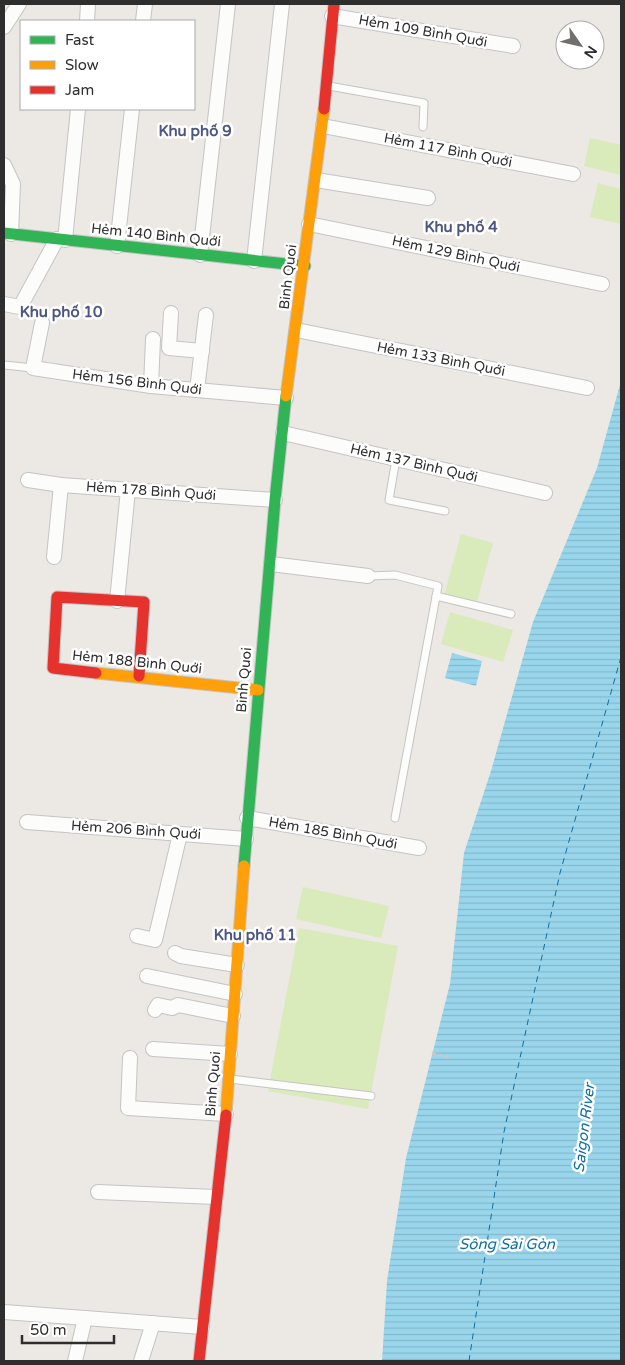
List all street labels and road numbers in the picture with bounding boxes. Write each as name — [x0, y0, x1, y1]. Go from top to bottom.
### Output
street label: Hẻm 109 Bình Quới — [357, 11, 489, 51]
street label: Hẻm 117 Bình Quới — [382, 129, 514, 171]
street label: Hẻm 140 Bình Quới — [90, 220, 222, 250]
street label: Hẻm 129 Bình Quới — [390, 232, 522, 276]
street label: Binh Quoi — [276, 243, 300, 311]
street label: Hẻm 133 Bình Quới — [375, 338, 507, 380]
street label: Hẻm 156 Bình Quới — [71, 366, 203, 398]
street label: Hẻm 137 Bình Quới — [349, 440, 479, 486]
street label: Hẻm 178 Bình Quới — [85, 478, 217, 504]
street label: Hẻm 188 Bình Quới — [71, 647, 203, 677]
street label: Binh Quoi — [233, 647, 255, 713]
street label: Hẻm 185 Bình Quới — [267, 813, 399, 853]
street label: Hẻm 206 Bình Quới — [70, 817, 202, 843]
street label: Binh Quoi — [202, 1051, 224, 1117]

